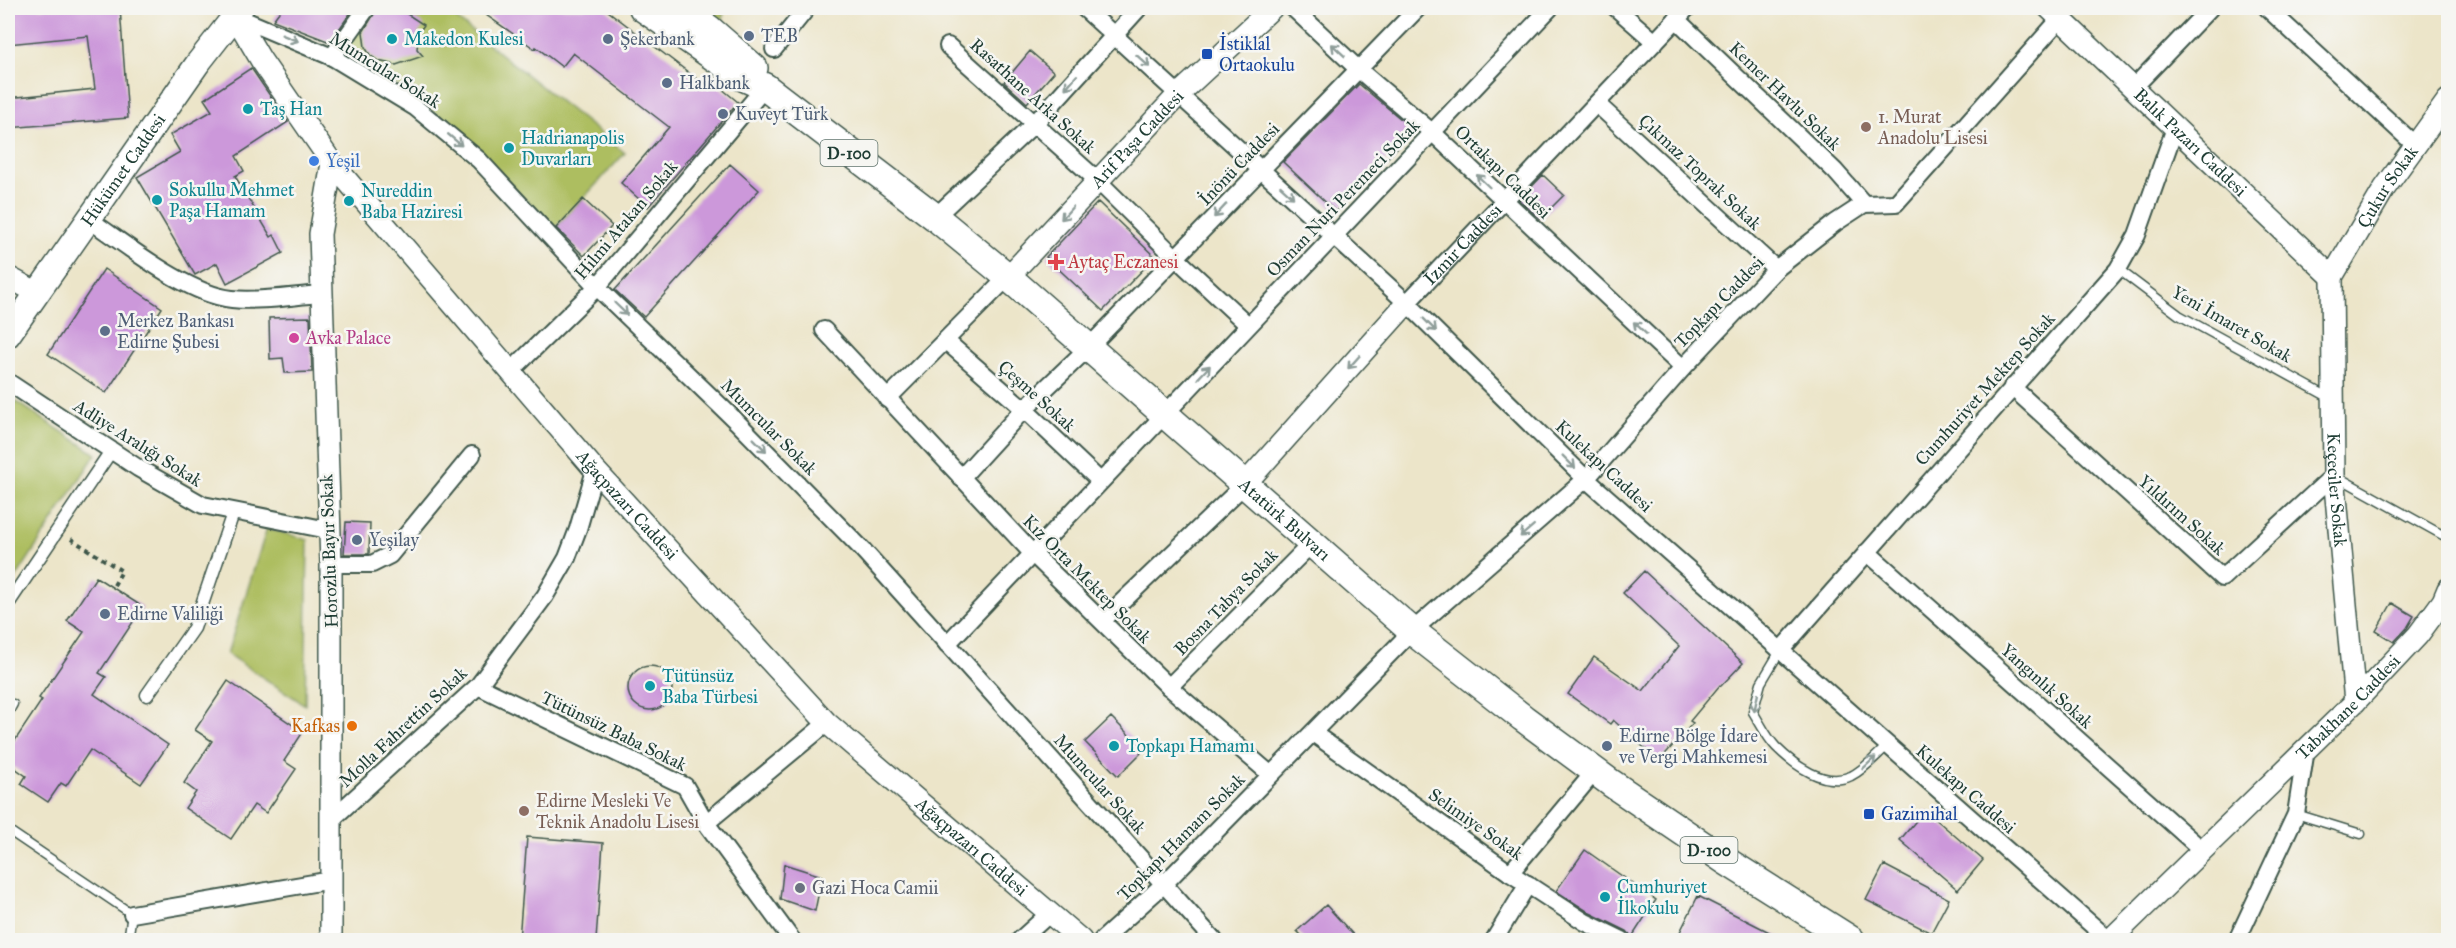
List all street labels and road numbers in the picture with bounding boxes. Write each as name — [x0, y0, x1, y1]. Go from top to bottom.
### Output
street label: Mumcular Sokak — [325, 27, 445, 113]
street label: Rasathane Arka Sokak — [965, 34, 1101, 159]
street label: Kemer Havlu Sokak — [1725, 37, 1846, 155]
street label: Balık Pazarı Caddesi — [2129, 83, 2251, 201]
street label: Arif Paşa Caddesi — [1085, 85, 1188, 193]
street label: Hükümet Caddesi — [76, 109, 170, 231]
street label: Çıkmaz Toprak Sokak — [1634, 109, 1766, 235]
street label: Osman Nuri Peremeci Sokak — [1262, 114, 1425, 282]
street label: İnönü Caddesi — [1193, 117, 1284, 210]
street label: Ortakapı Caddesi — [1450, 121, 1556, 223]
road number: D-100 — [820, 140, 878, 166]
street label: Çukur Sokak — [2352, 141, 2423, 232]
street label: Hilmi Atakan Sokak — [570, 156, 683, 284]
street label: İzmir Caddesi — [1418, 199, 1507, 289]
street label: Topkapı Caddesi — [1670, 251, 1769, 353]
street label: Yeni İmaret Sokak — [2168, 280, 2297, 368]
street label: Cumhuriyet Mektep Sokak — [1910, 307, 2060, 470]
street label: Çeşme Sokak — [994, 356, 1081, 437]
street label: Mumcular Sokak — [716, 374, 822, 480]
street label: Adliye Aralığı Sokak — [68, 394, 207, 493]
street label: Kulekapı Caddesi — [1551, 415, 1657, 517]
street label: Keçeciler Sokak — [2323, 433, 2352, 549]
street label: Ağaçpazarı Caddesi — [571, 445, 683, 564]
street label: Yıldırım Sokak — [2134, 470, 2231, 560]
street label: Horozlu Bayır Sokak — [315, 473, 343, 628]
street label: Atatürk Bulvarı — [1233, 473, 1335, 566]
street label: Kız Orta Mektep Sokak — [1018, 510, 1156, 648]
street label: Bosna Tabya Sokak — [1170, 544, 1283, 660]
street label: Yangınlık Sokak — [1996, 639, 2098, 734]
street label: Tabakhane Caddesi — [2291, 650, 2405, 764]
street label: Molla Fahrettin Sokak — [334, 662, 472, 792]
street label: Tütünsüz Baba Sokak — [538, 686, 691, 776]
street label: Mumcular Sokak — [1049, 729, 1151, 839]
street label: Kulekapı Caddesi — [1912, 740, 2020, 838]
street label: Topkapı Hamam Sokak — [1113, 768, 1250, 905]
street label: Selimiye Sokak — [1424, 783, 1528, 865]
street label: Ağaçpazarı Caddesi — [910, 792, 1032, 901]
road number: D-100 — [1680, 837, 1738, 863]

